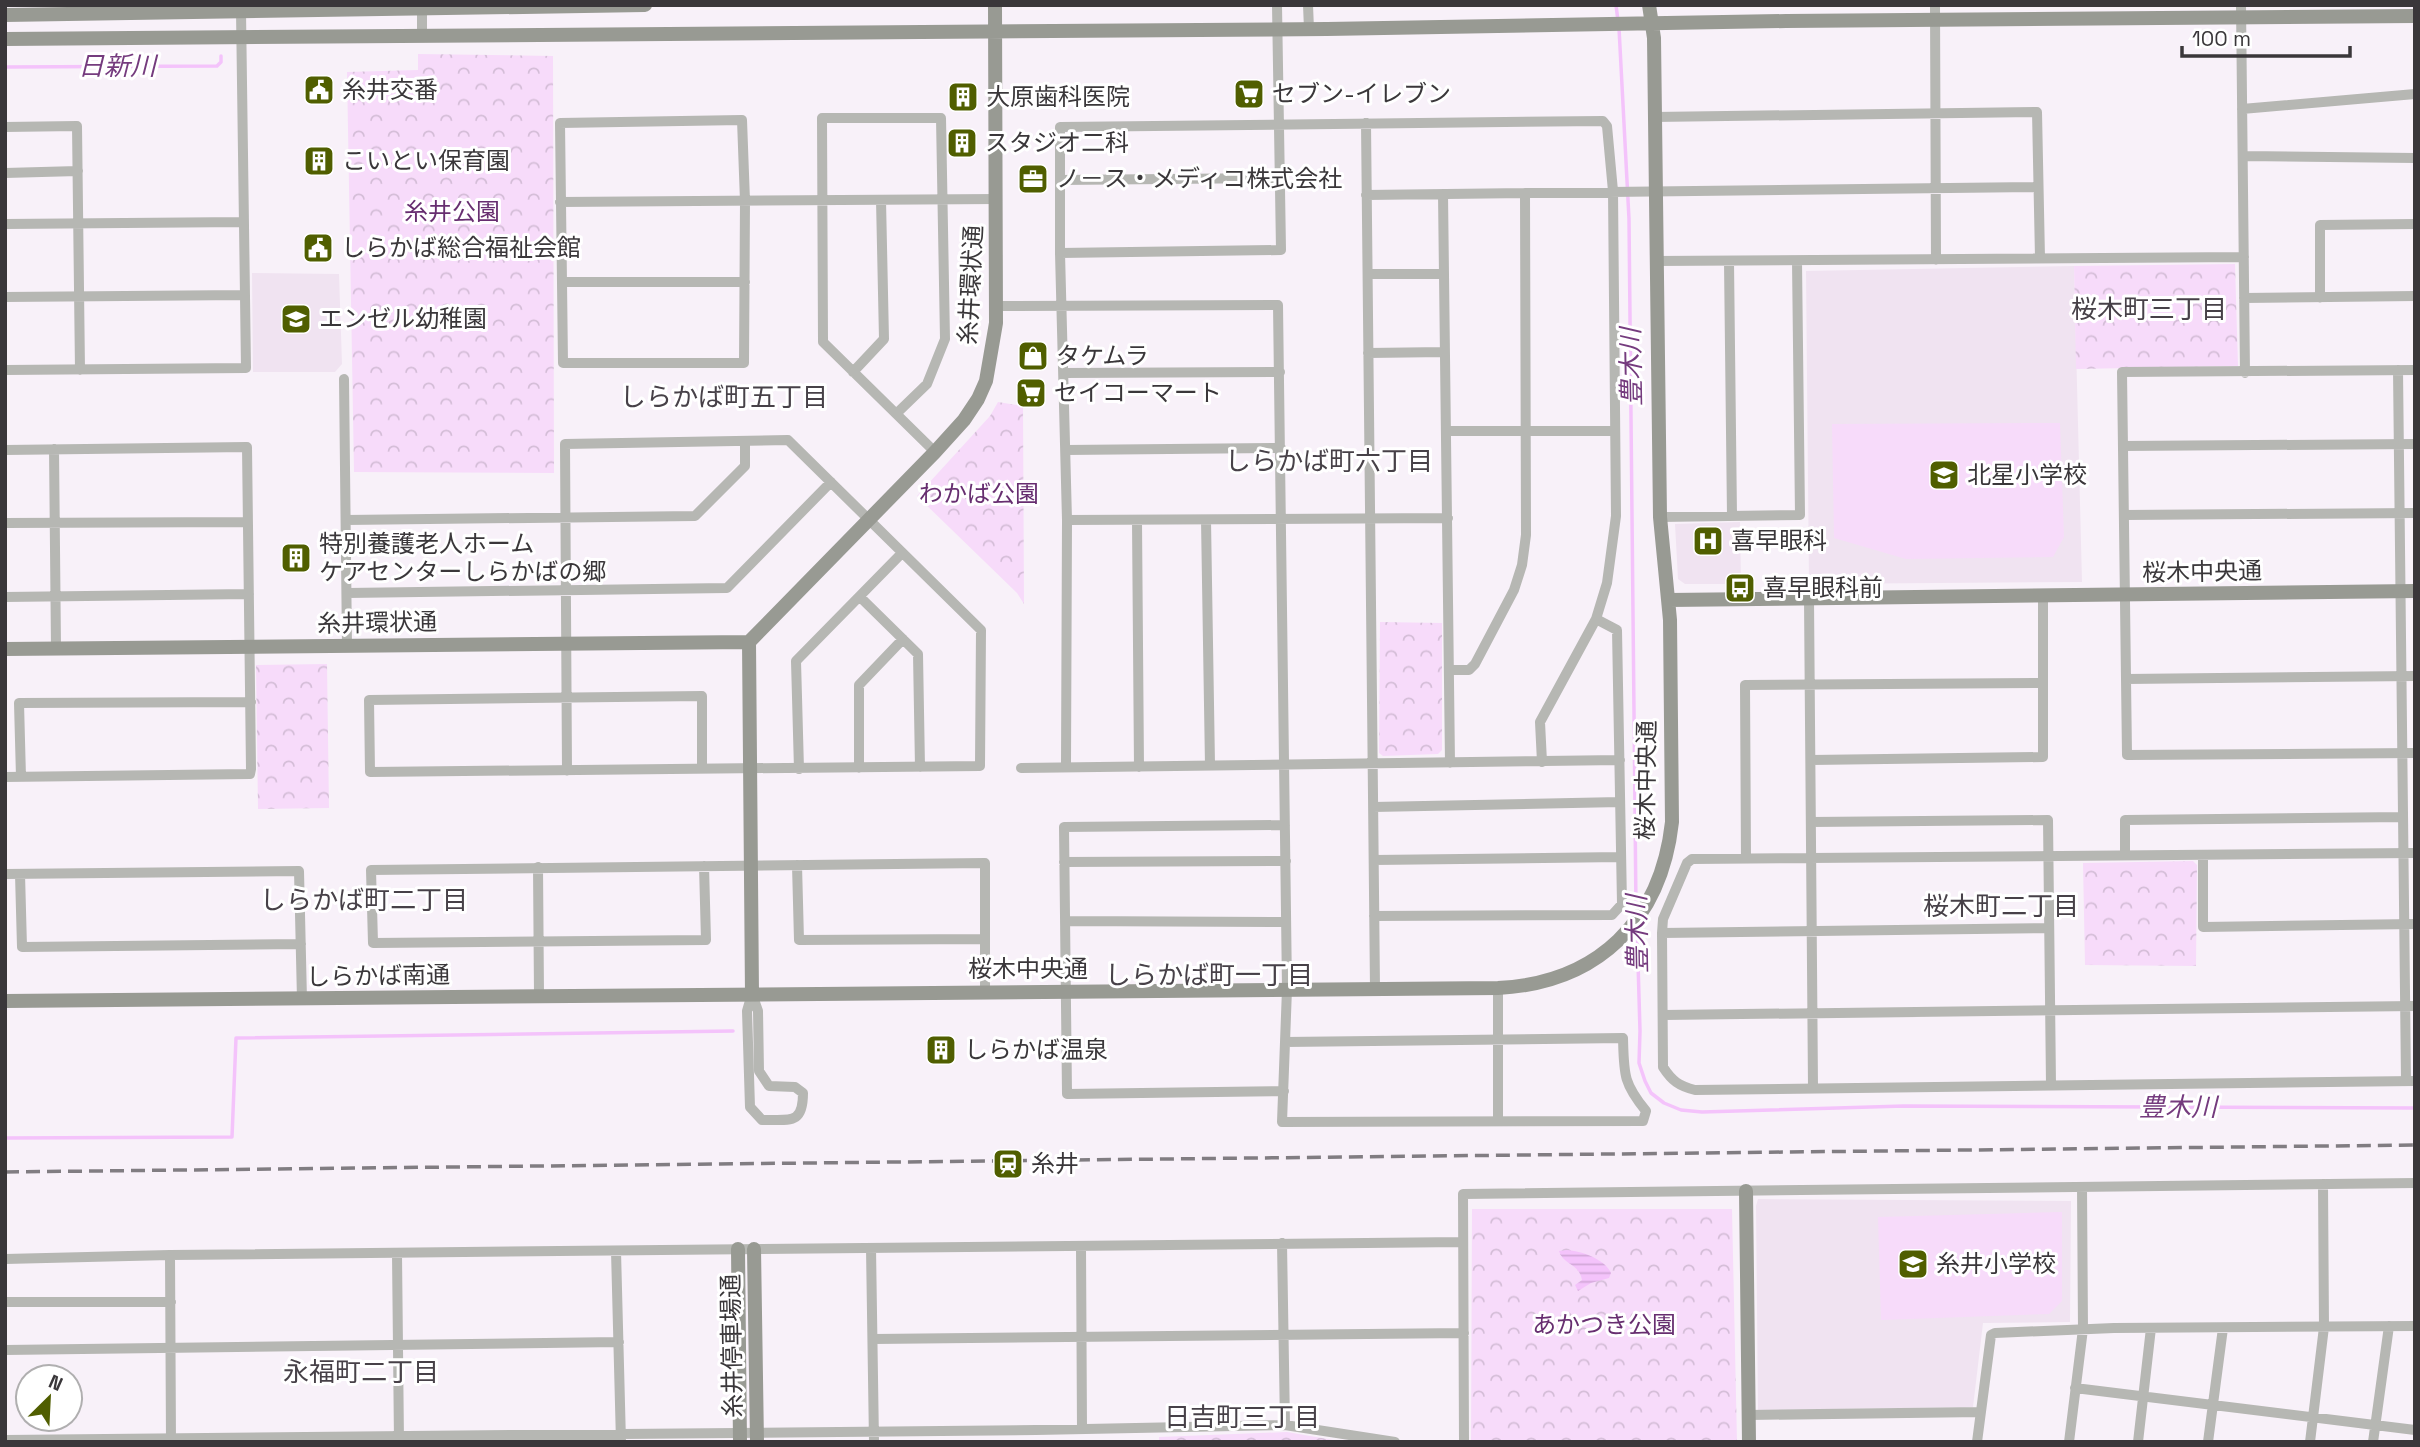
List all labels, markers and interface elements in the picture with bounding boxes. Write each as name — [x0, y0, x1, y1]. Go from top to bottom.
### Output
scale bar — [2182, 14, 2350, 58]
text: 100 m — [2192, 25, 2251, 52]
water label: 日新川 — [78, 49, 159, 83]
public building icon: 糸井交番 — [302, 73, 336, 107]
place label: 糸井交番 — [342, 74, 438, 105]
supermarket icon: セブン-イレブン — [1232, 77, 1266, 111]
place label: セブン-イレブン — [1272, 78, 1451, 109]
building icon: 大原歯科医院 — [946, 80, 980, 114]
place label: 大原歯科医院 — [986, 81, 1130, 112]
building icon: スタジオ二科 — [945, 126, 979, 160]
place label: スタジオ二科 — [985, 127, 1129, 158]
building icon: こいとい保育園 — [302, 144, 336, 178]
place label: こいとい保育園 — [342, 145, 510, 176]
office icon: ノ－ス・メディコ株式会社 — [1016, 162, 1050, 196]
place label: ノ－ス・メディコ株式会社 — [1056, 163, 1342, 194]
park label: 糸井公園 — [404, 196, 500, 227]
street label: 糸井環状通 — [952, 224, 989, 346]
public building icon: しらかば総合福祉会館 — [301, 231, 335, 265]
place label: しらかば総合福祉会館 — [341, 232, 581, 263]
district label: 桜木町三丁目 — [2071, 292, 2227, 326]
school or university icon: エンゼル幼稚園 — [279, 302, 313, 336]
place label: エンゼル幼稚園 — [319, 303, 487, 334]
water label: 豊木川 — [1613, 325, 1649, 406]
shop icon: タケムラ — [1016, 339, 1050, 373]
place label: タケムラ — [1056, 340, 1149, 371]
supermarket icon: セイコーマート — [1014, 376, 1048, 410]
place label: セイコーマート — [1054, 377, 1222, 408]
district label: しらかば町五丁目 — [620, 380, 828, 414]
district label: しらかば町六丁目 — [1225, 444, 1433, 478]
school or university icon: 北星小学校 — [1927, 458, 1961, 492]
place label: 北星小学校 — [1967, 459, 2087, 490]
park label: わかば公園 — [919, 478, 1039, 509]
hospital icon: 喜早眼科 — [1691, 524, 1725, 558]
place label: 喜早眼科 — [1731, 525, 1827, 556]
place label: 特別養護老人ホーム ケアセンターしらかばの郷 — [319, 528, 607, 587]
building icon: 特別養護老人ホーム ケアセンターしらかばの郷 — [279, 541, 313, 575]
street label: 桜木中央通 — [2142, 555, 2262, 588]
bus stop icon: 喜早眼科前 — [1723, 571, 1757, 605]
place label: 喜早眼科前 — [1763, 572, 1883, 603]
street label: 糸井環状通 — [317, 606, 437, 639]
street label: 桜木中央通 — [1629, 720, 1662, 840]
district label: しらかば町二丁目 — [260, 883, 468, 917]
district label: 桜木町二丁目 — [1923, 889, 2079, 923]
water label: 豊木川 — [1619, 892, 1655, 973]
street label: 桜木中央通 — [968, 953, 1088, 984]
district label: しらかば町一丁目 — [1105, 958, 1313, 992]
street label: しらかば南通 — [306, 959, 450, 992]
building icon: しらかば温泉 — [924, 1033, 958, 1067]
place label: しらかば温泉 — [964, 1034, 1108, 1065]
water label: 豊木川 — [2139, 1090, 2220, 1124]
station icon: 糸井 — [991, 1147, 1025, 1181]
place label: 糸井 — [1031, 1148, 1079, 1179]
school or university icon: 糸井小学校 — [1896, 1247, 1930, 1281]
place label: 糸井小学校 — [1936, 1248, 2056, 1279]
street label: 糸井停車場通 — [715, 1274, 748, 1418]
park label: あかつき公園 — [1532, 1309, 1676, 1340]
district label: 永福町二丁目 — [283, 1355, 439, 1389]
north arrow — [14, 1363, 84, 1433]
text: N — [45, 1369, 67, 1397]
district label: 日吉町三丁目 — [1164, 1400, 1320, 1434]

